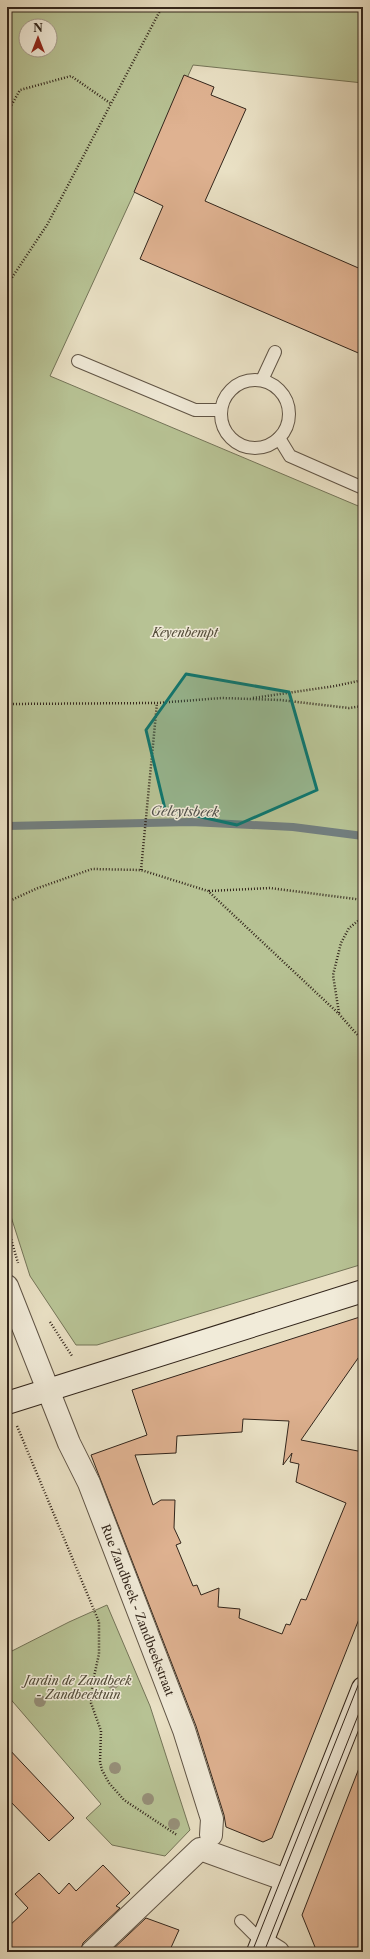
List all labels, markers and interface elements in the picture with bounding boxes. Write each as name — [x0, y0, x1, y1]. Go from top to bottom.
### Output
north arrow — [18, 18, 58, 58]
text: N — [33, 21, 43, 35]
park label: Keyenbempt — [151, 625, 219, 640]
water label: Geleytsbeek — [151, 802, 220, 820]
street label: Rue Zandbeek - Zandbeekstraat — [98, 1522, 178, 1699]
park label: Jardin de Zandbeek - Zandbeektuin — [21, 1673, 132, 1702]

